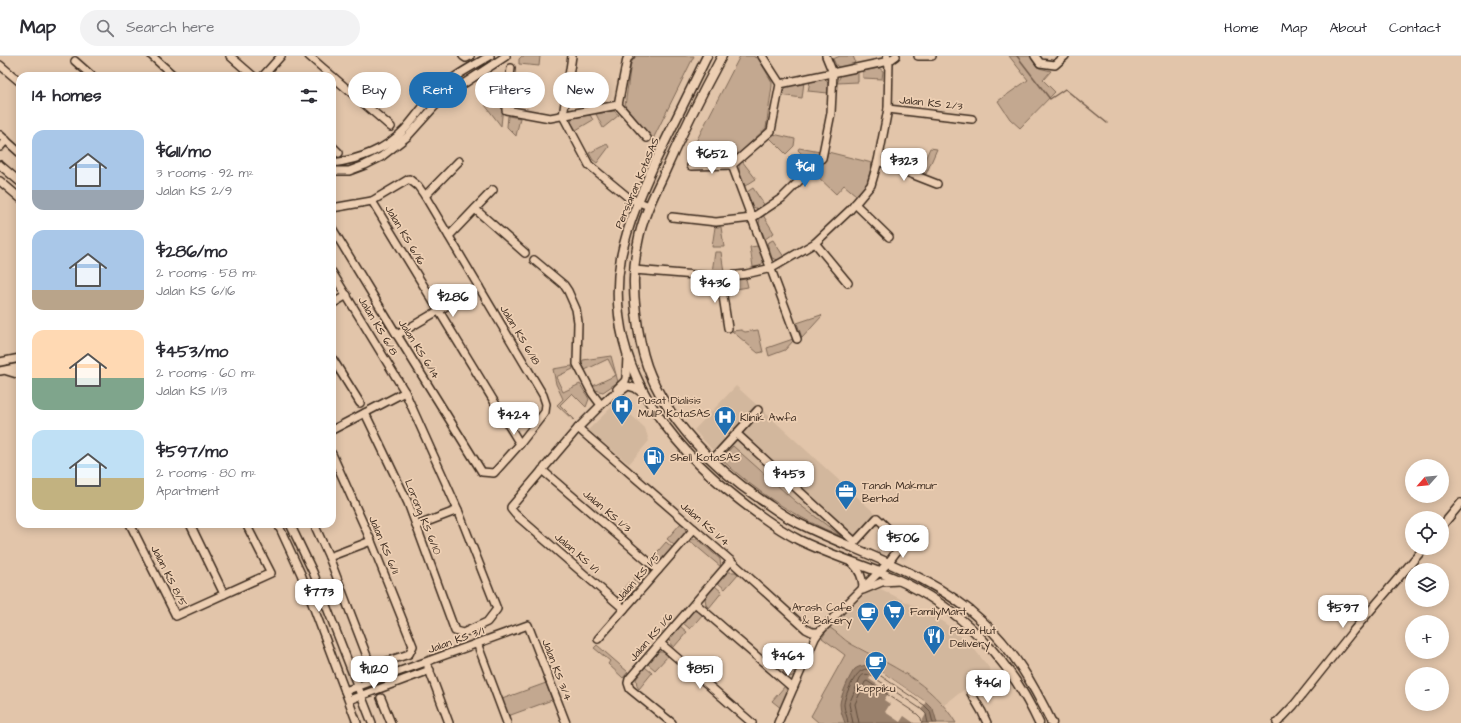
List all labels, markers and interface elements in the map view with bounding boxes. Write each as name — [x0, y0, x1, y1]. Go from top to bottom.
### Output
search box — [80, 10, 360, 46]
text: Map — [20, 14, 56, 41]
icon: search — [94, 17, 116, 39]
text: Search here — [126, 17, 215, 38]
text: Home — [1224, 18, 1259, 38]
text: Map — [1281, 18, 1307, 38]
text: About — [1329, 18, 1367, 38]
text: Contact — [1389, 18, 1441, 38]
chip: Buy — [348, 72, 401, 108]
chip: Rent — [409, 72, 467, 108]
chip: Filters — [475, 72, 545, 108]
chip: New — [553, 72, 609, 108]
text: 14 homes — [32, 84, 102, 108]
icon: filters — [298, 85, 320, 107]
street label: Jalan KS 2/3 — [899, 92, 964, 114]
street label: Persiaran KotaSAS — [611, 135, 663, 231]
text: $611/mo — [156, 140, 211, 164]
pin: $652 — [688, 141, 736, 175]
text: $652 — [696, 145, 728, 163]
icon: home — [64, 146, 112, 194]
pin: $323 — [880, 148, 928, 182]
text: $323 — [890, 152, 918, 170]
pin: $611 — [781, 154, 829, 188]
text: $611 — [796, 158, 814, 176]
text: 3 rooms · 92 m² — [156, 164, 254, 182]
text: Jalan KS 2/9 — [156, 182, 232, 200]
street label: Jalan KS 6/16 — [381, 202, 429, 268]
text: $286/mo — [156, 240, 227, 264]
icon: home — [64, 246, 112, 294]
text: 2 rooms · 58 m² — [156, 264, 257, 282]
pin: $436 — [691, 270, 739, 304]
text: $436 — [700, 274, 730, 292]
text: Jalan KS 6/16 — [156, 282, 235, 300]
pin: $286 — [429, 284, 477, 318]
text: $286 — [437, 288, 469, 306]
street label: Jalan KS 6/8 — [355, 294, 401, 358]
street label: Jalan KS 6/18 — [496, 302, 544, 368]
street label: Jalan KS 6/14 — [395, 316, 444, 382]
text: $453/mo — [156, 340, 228, 364]
icon: home — [64, 346, 112, 394]
text: 2 rooms · 60 m² — [156, 364, 256, 382]
text: Jalan KS 1/13 — [156, 382, 227, 400]
hospital icon: Pusat Dialisis MUIP KotaSAS — [609, 393, 635, 426]
place label: Pusat Dialisis MUIP KotaSAS — [638, 393, 710, 421]
pin: $424 — [490, 402, 538, 436]
hospital icon: Klinik Awfa — [712, 404, 738, 437]
text: $424 — [498, 406, 530, 424]
place label: Klinik Awfa — [740, 410, 797, 425]
text: $597/mo — [156, 440, 228, 464]
fuel station icon: Shell KotaSAS — [641, 444, 667, 477]
icon: home — [64, 446, 112, 494]
place label: Shell KotaSAS — [670, 450, 740, 465]
north arrow — [1405, 459, 1449, 503]
map controls — [1405, 459, 1449, 711]
pin: $453 — [765, 461, 813, 495]
text: 2 rooms · 80 m² — [156, 464, 256, 482]
text: $453 — [773, 465, 805, 483]
street label: Lorong KS 6/10 — [400, 477, 445, 557]
office icon: Tanah Makmur Berhad — [833, 478, 859, 511]
place label: Tanah Makmur Berhad — [862, 478, 937, 506]
text: Apartment — [156, 482, 220, 500]
street label: Jalan KS 1/3 — [580, 486, 635, 536]
street label: Jalan KS 1/4 — [677, 498, 733, 550]
button: locate — [1405, 511, 1449, 555]
street label: Jalan KS 6/11 — [365, 514, 403, 577]
pin: $506 — [879, 525, 927, 559]
street label: Jalan KS 1/1 — [551, 529, 603, 577]
text: $506 — [887, 529, 919, 547]
street label: Jalan KS 8/5 — [147, 543, 191, 609]
street label: Jalan KS 1/5 — [612, 549, 664, 605]
button: layers — [1405, 563, 1449, 607]
pin: $773 — [295, 579, 343, 613]
text: $773 — [304, 583, 334, 601]
pin: $597 — [1319, 595, 1367, 629]
supermarket icon: FamilyMart — [881, 598, 907, 631]
text: $597 — [1327, 599, 1359, 617]
place label: Arash Cafe & Bakery — [792, 600, 852, 629]
cafe icon: Arash Cafe & Bakery — [855, 600, 881, 633]
place label: FamilyMart — [910, 604, 967, 620]
street label: Jalan KS 1/6 — [626, 609, 676, 665]
button: + — [1405, 615, 1449, 659]
street label: Jalan KS 3/1 — [426, 623, 487, 657]
restaurant icon: Pizza Hut Delivery — [921, 623, 947, 656]
place label: Pizza Hut Delivery — [950, 623, 997, 652]
street label: Jalan KS 3/4 — [538, 637, 576, 703]
pin: $464 — [764, 643, 812, 677]
text: $464 — [771, 647, 805, 665]
cafe icon: koppiku — [863, 649, 889, 682]
pin: $1,120 — [341, 656, 407, 690]
pin: $851 — [676, 656, 724, 690]
text: $1,120 — [360, 660, 388, 678]
text: $851 — [687, 660, 713, 678]
button: − — [1405, 667, 1449, 711]
pin: $461 — [964, 670, 1012, 704]
text: $461 — [975, 674, 1001, 692]
place label: koppiku — [856, 681, 896, 696]

